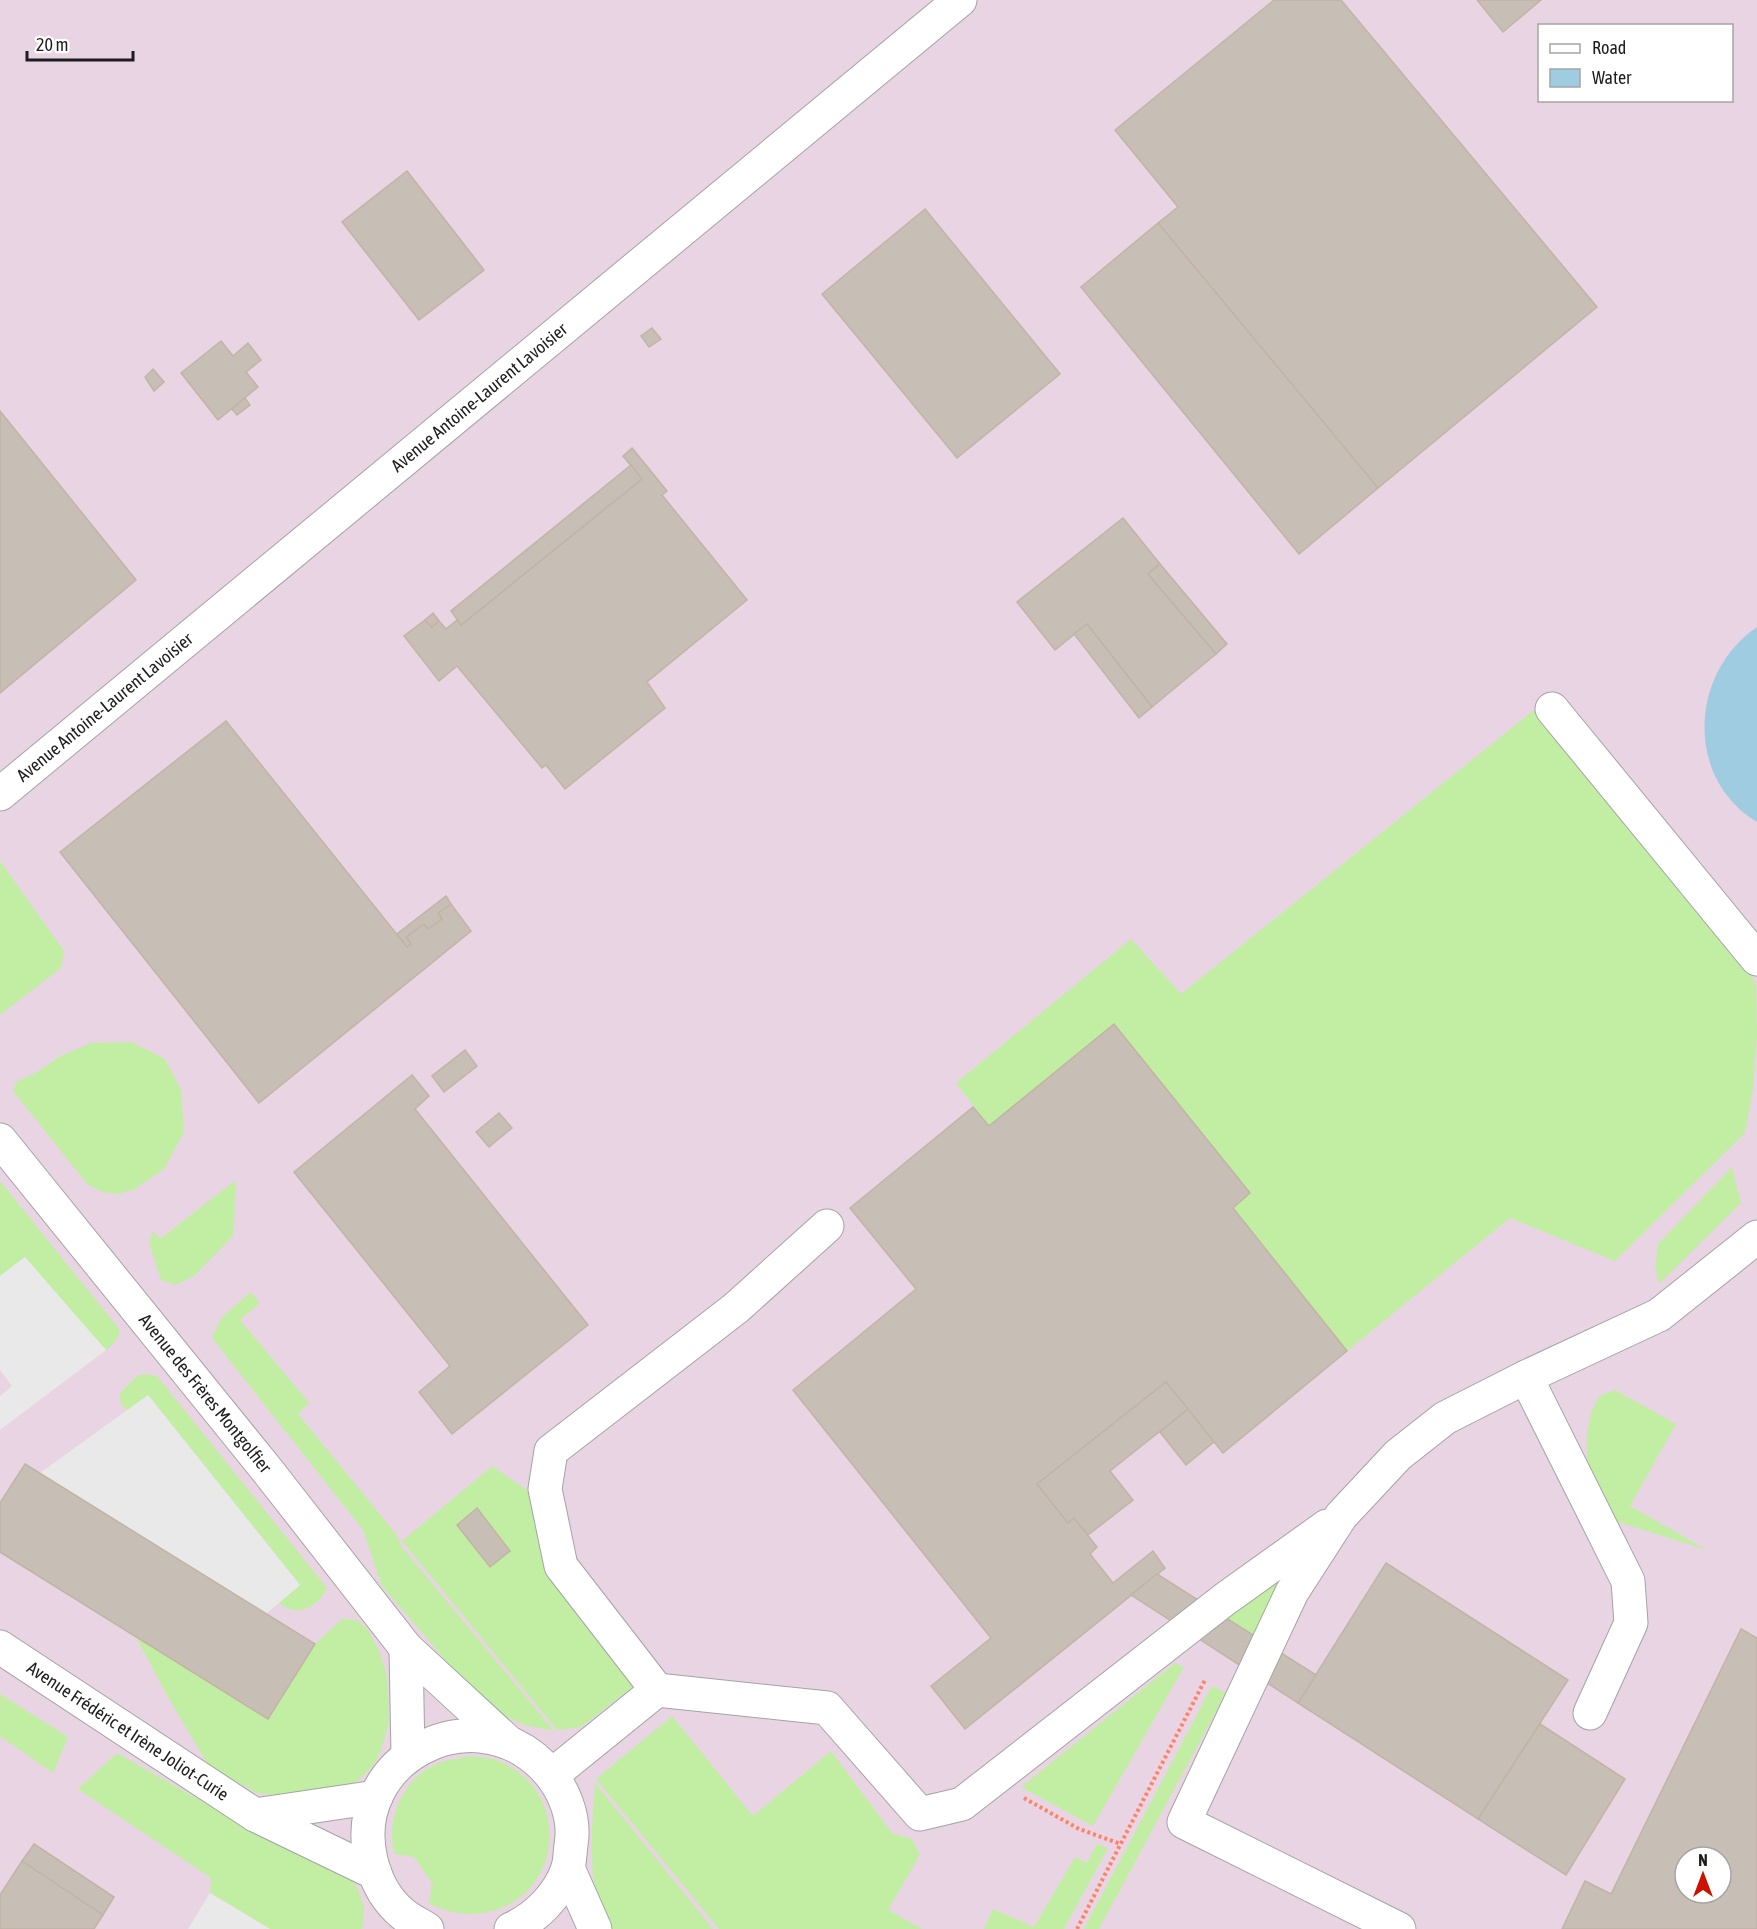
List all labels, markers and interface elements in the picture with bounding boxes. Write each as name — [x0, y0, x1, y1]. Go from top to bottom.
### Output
scale bar — [27, 24, 134, 62]
legend — [1538, 24, 1733, 102]
text: 20 m — [36, 34, 68, 55]
text: Road — [1592, 37, 1626, 58]
text: Water — [1592, 67, 1632, 88]
street label: Avenue Antoine-Laurent Lavoisier — [387, 318, 572, 476]
street label: Avenue Antoine-Laurent Lavoisier — [12, 628, 197, 786]
street label: Avenue des Frères Montgolfier — [135, 1309, 276, 1477]
street label: Avenue Frédéric et Irène Joliot-Curie — [23, 1657, 233, 1805]
north arrow — [1673, 1845, 1733, 1905]
text: N — [1698, 1851, 1708, 1869]

